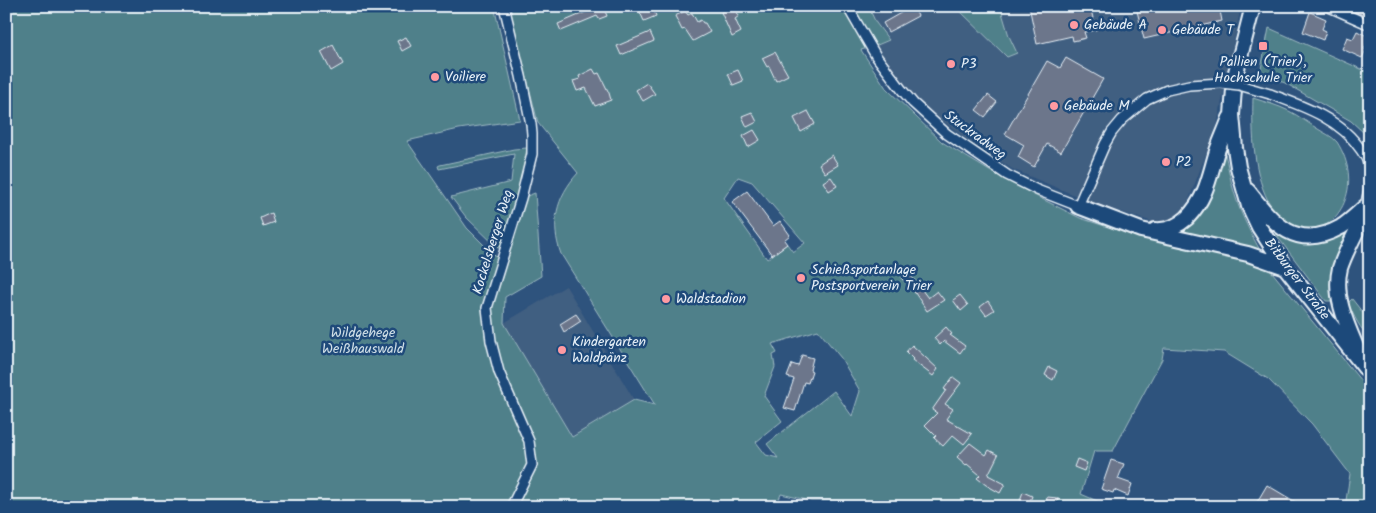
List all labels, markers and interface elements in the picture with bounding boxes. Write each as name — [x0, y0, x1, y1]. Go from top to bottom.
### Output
place label: Gebäude A — [1084, 14, 1147, 36]
marker: Gebäude A — [1068, 19, 1080, 31]
place label: Gebäude T — [1172, 19, 1235, 41]
marker: Gebäude T — [1156, 24, 1168, 36]
marker: Pallien (Trier), Hochschule Trier — [1257, 40, 1269, 52]
place label: Pallien (Trier), Hochschule Trier — [1214, 51, 1313, 89]
place label: P3 — [961, 53, 977, 75]
marker: P3 — [945, 58, 957, 70]
place label: Voiliere — [445, 66, 487, 88]
marker: Voiliere — [429, 71, 441, 83]
place label: Gebäude M — [1064, 95, 1130, 117]
marker: Gebäude M — [1048, 100, 1060, 112]
street label: Stuckradweg — [939, 105, 1011, 165]
place label: P2 — [1176, 151, 1192, 173]
marker: P2 — [1160, 156, 1172, 168]
street label: Kockelsberger Weg — [467, 187, 519, 297]
street label: Bitburger Straße — [1259, 233, 1336, 325]
place label: Schießsportanlage Postsportverein Trier — [811, 259, 933, 297]
marker: Schießsportanlage Postsportverein Trier — [795, 272, 807, 284]
place label: Waldstadion — [676, 288, 746, 310]
marker: Waldstadion — [660, 293, 672, 305]
park label: Wildgehege Weißhauswald — [322, 322, 405, 360]
place label: Kindergarten Waldpänz — [572, 331, 646, 369]
marker: Kindergarten Waldpänz — [556, 344, 568, 356]

